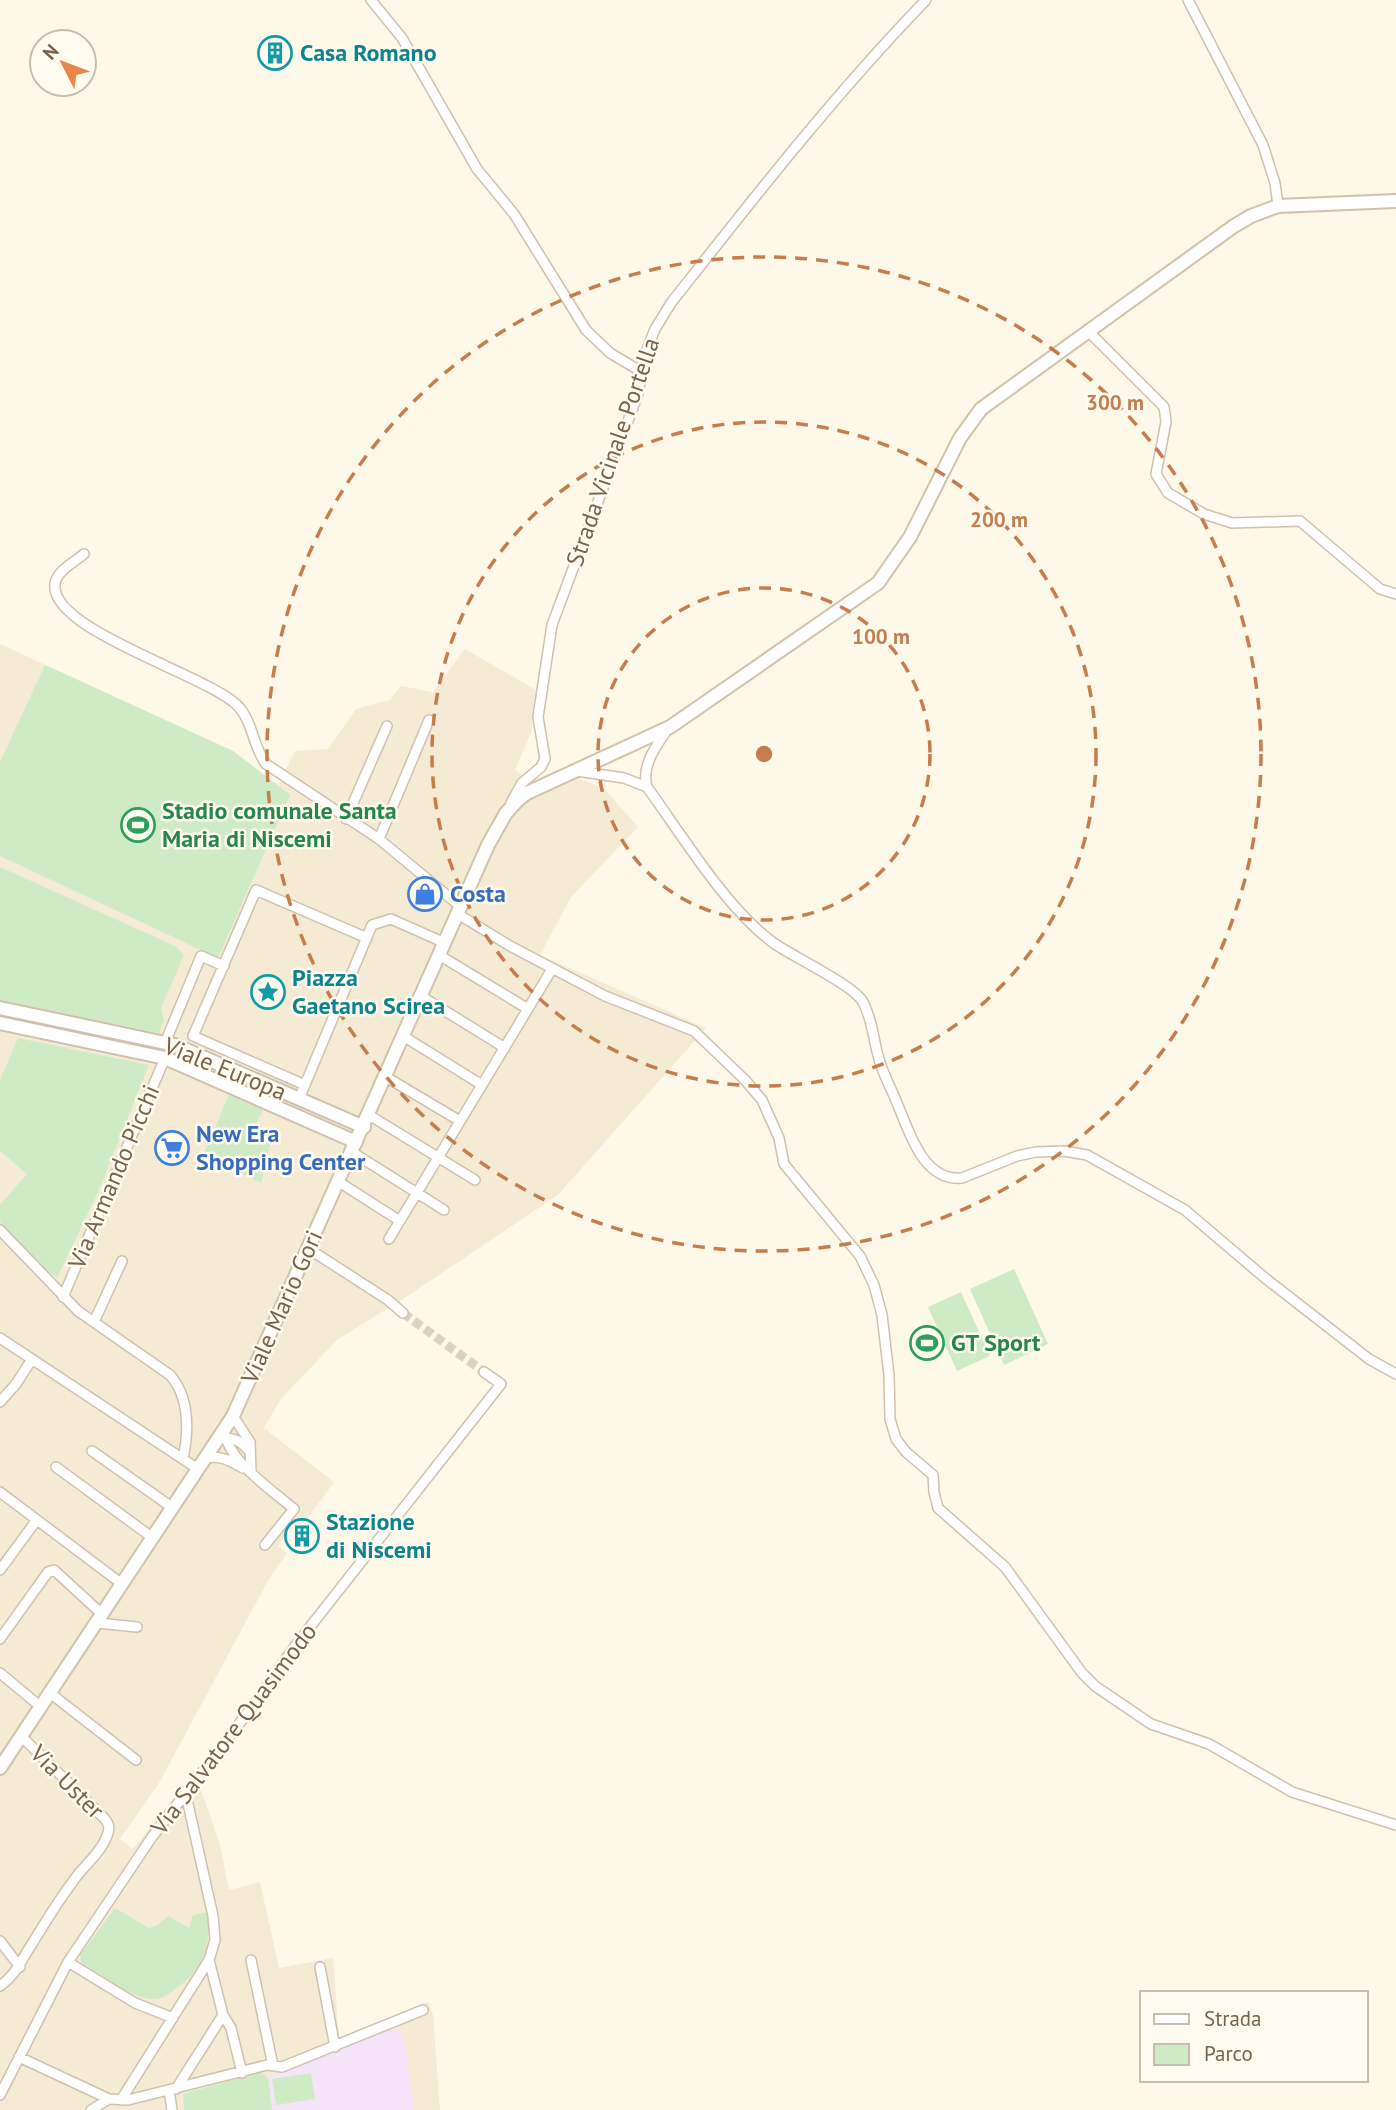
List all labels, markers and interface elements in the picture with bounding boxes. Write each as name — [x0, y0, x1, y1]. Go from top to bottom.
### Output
north arrow — [28, 28, 98, 98]
building icon: Casa Romano — [256, 34, 294, 72]
place label: Casa Romano — [300, 37, 437, 68]
text: N — [37, 39, 63, 64]
street label: Strada Vicinale Portella — [559, 333, 666, 570]
text: 300 m — [1086, 389, 1144, 416]
text: 200 m — [970, 506, 1028, 533]
text: 100 m — [852, 623, 910, 650]
centre of rings — [752, 742, 776, 766]
place label: Stadio comunale Santa Maria di Niscemi — [162, 795, 397, 854]
sports icon: Stadio comunale Santa Maria di Niscemi — [119, 806, 157, 844]
shop icon: Costa — [406, 875, 444, 913]
place label: Costa — [450, 878, 506, 909]
place label: Piazza Gaetano Scirea — [292, 962, 445, 1021]
place icon: Piazza Gaetano Scirea — [249, 973, 287, 1011]
street label: Viale Europa — [159, 1030, 291, 1107]
street label: Via Armando Picchi — [60, 1080, 166, 1274]
place label: New Era Shopping Center — [196, 1118, 366, 1177]
supermarket icon: New Era Shopping Center — [153, 1129, 191, 1167]
street label: Viale Mario Gori — [234, 1225, 329, 1389]
sports icon: GT Sport — [908, 1324, 946, 1362]
place label: GT Sport — [951, 1327, 1041, 1358]
place label: Stazione di Niscemi — [326, 1506, 432, 1565]
building icon: Stazione di Niscemi — [283, 1517, 321, 1555]
street label: Via Salvatore Quasimodo — [143, 1617, 323, 1841]
street label: Via Uster — [23, 1737, 111, 1825]
legend — [1140, 1991, 1368, 2082]
text: Strada — [1204, 2005, 1262, 2032]
text: Parco — [1204, 2040, 1253, 2067]

